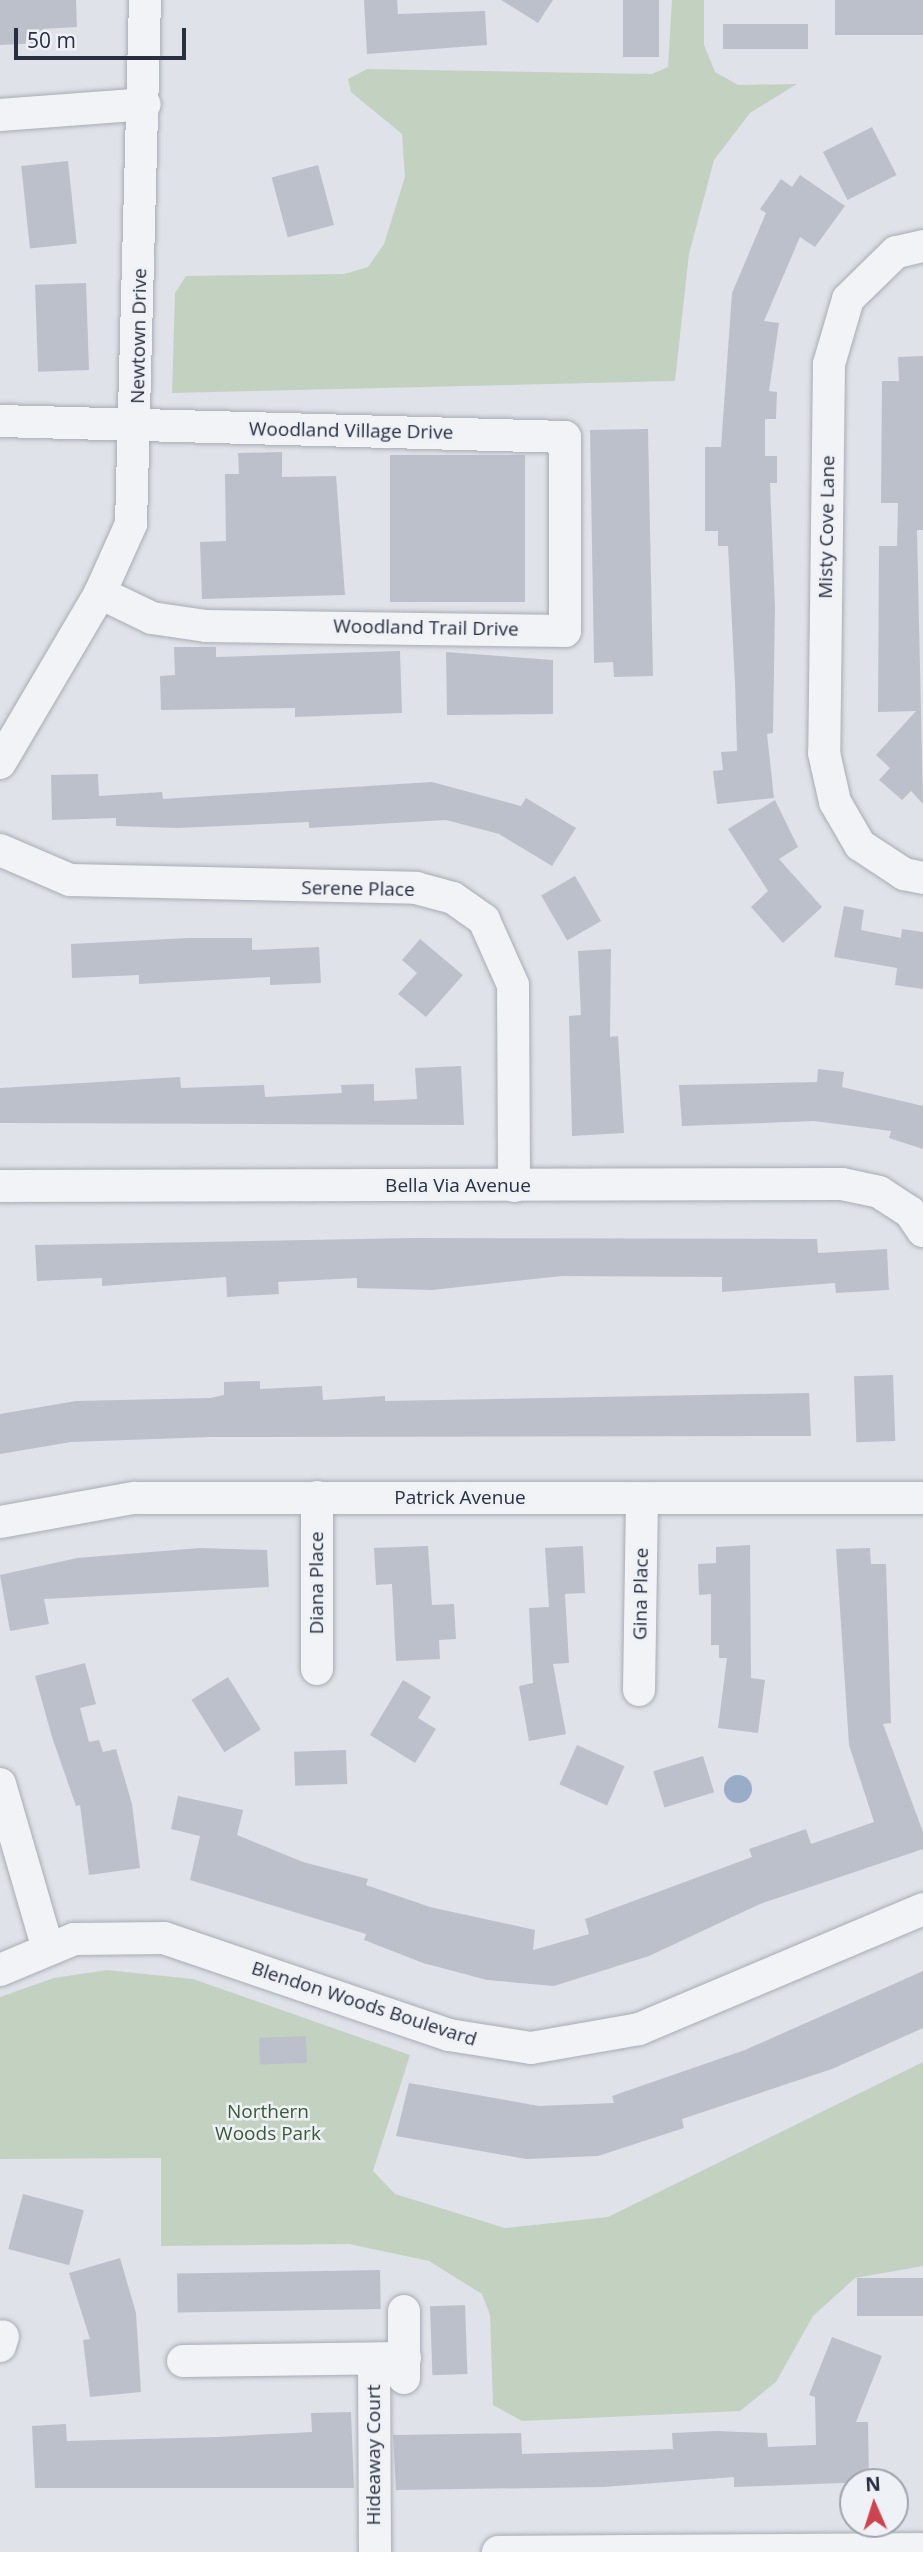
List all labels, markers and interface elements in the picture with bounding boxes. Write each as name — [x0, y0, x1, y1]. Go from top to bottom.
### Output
scale bar — [18, 14, 189, 58]
text: 50 m — [27, 26, 76, 54]
street label: Newtown Drive — [126, 268, 152, 404]
street label: Woodland Village Drive — [249, 418, 453, 444]
street label: Misty Cove Lane — [814, 455, 840, 599]
street label: Woodland Trail Drive — [333, 615, 519, 641]
street label: Serene Place — [301, 877, 415, 901]
street label: Bella Via Avenue — [385, 1175, 531, 1197]
street label: Patrick Avenue — [394, 1487, 526, 1509]
street label: Diana Place — [306, 1532, 328, 1634]
street label: Gina Place — [629, 1548, 653, 1640]
street label: Blendon Woods Boulevard — [249, 1957, 479, 2051]
park label: Northern Woods Park — [215, 2101, 321, 2145]
street label: Hideaway Court — [363, 2385, 385, 2525]
north arrow — [839, 2468, 909, 2538]
text: N — [865, 2471, 881, 2497]

